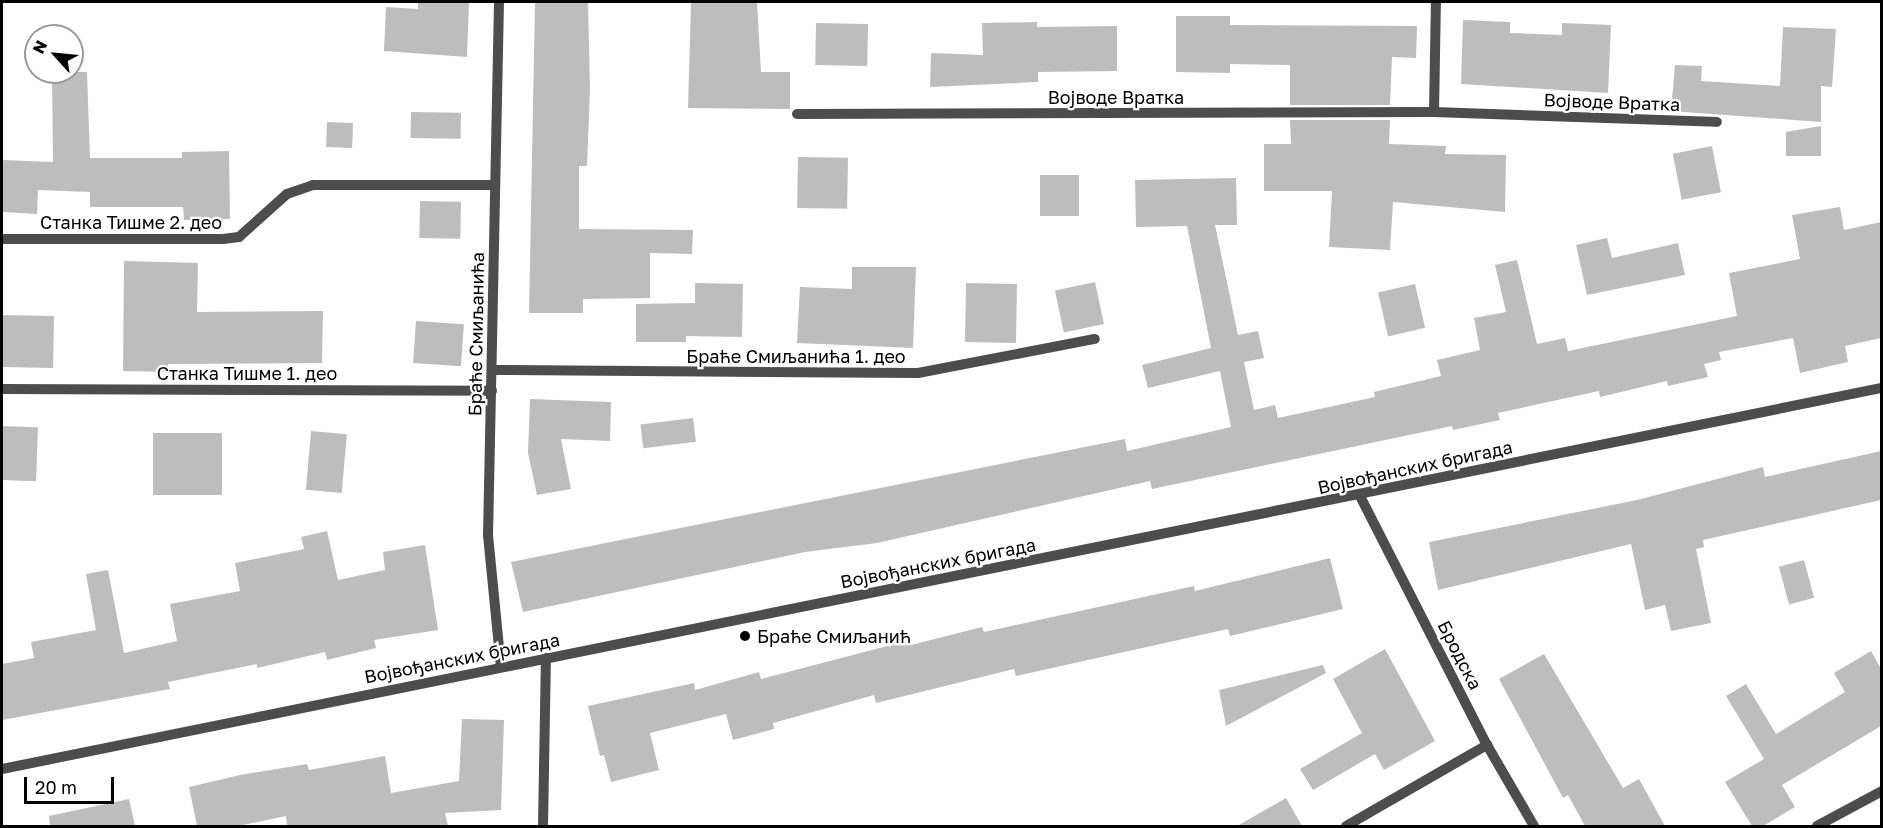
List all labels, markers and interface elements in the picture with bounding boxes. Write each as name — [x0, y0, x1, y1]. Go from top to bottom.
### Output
north arrow — [24, 24, 84, 84]
text: N — [28, 37, 51, 57]
street label: Војводе Вратка — [1048, 86, 1184, 108]
street label: Војводе Вратка — [1543, 89, 1681, 115]
street label: Станка Тишме 2. део — [40, 211, 222, 233]
street label: Браће Смиљанића — [464, 252, 488, 416]
street label: Браће Смиљанића 1. део — [686, 345, 906, 367]
street label: Станка Тишме 1. део — [157, 362, 337, 384]
street label: Војвођанских бригада — [1316, 436, 1514, 498]
street label: Војвођанских бригада — [838, 533, 1038, 593]
street label: Бродска — [1433, 617, 1487, 693]
place label: Браће Смиљанић — [757, 625, 911, 647]
street label: Војвођанских бригада — [362, 628, 562, 688]
marker: Браће Смиљанић — [738, 629, 752, 643]
scale bar — [27, 765, 117, 803]
text: 20 m — [35, 776, 77, 798]

